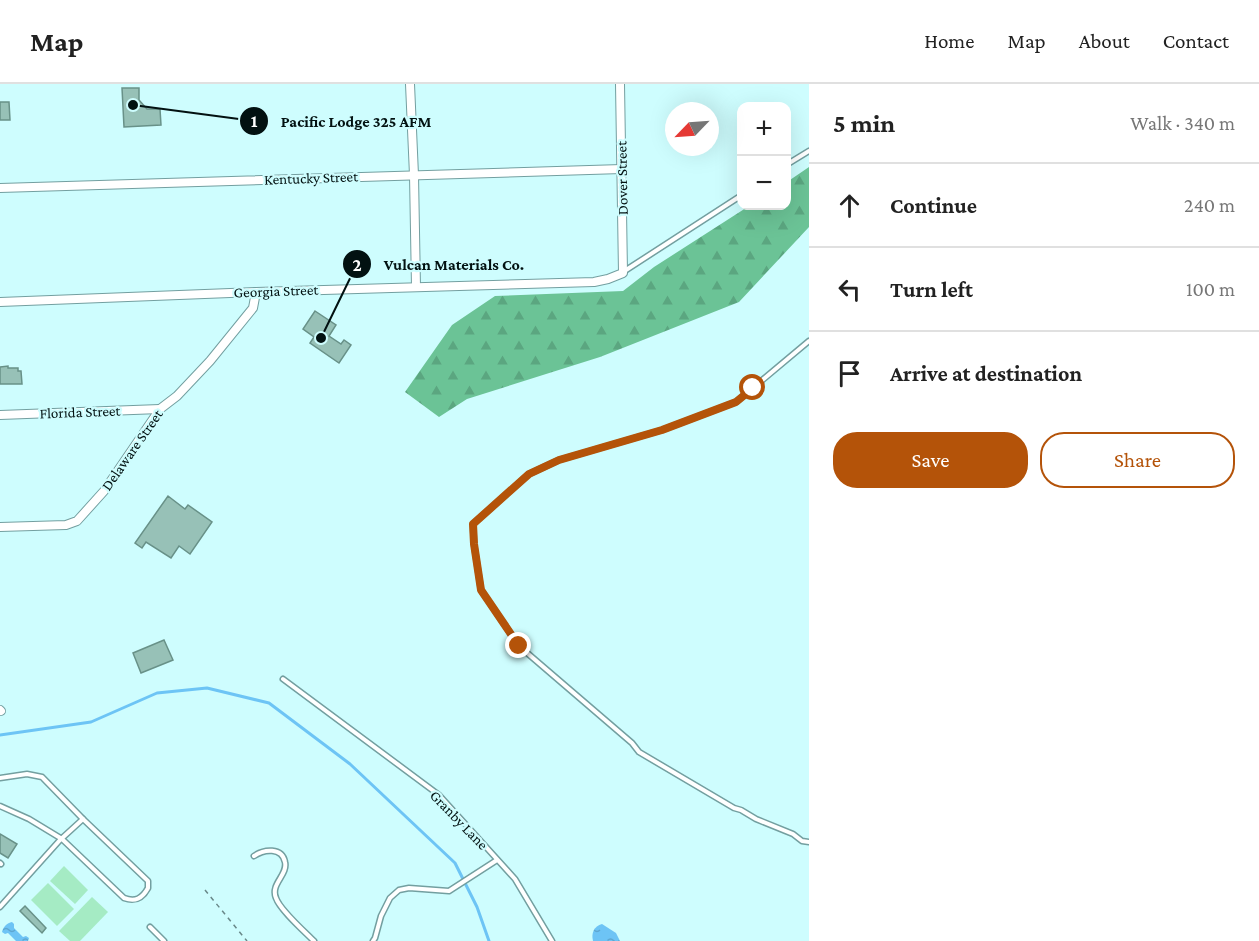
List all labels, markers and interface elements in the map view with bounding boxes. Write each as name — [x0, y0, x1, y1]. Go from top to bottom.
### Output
text: Map — [30, 26, 83, 57]
text: Home — [924, 29, 974, 53]
text: Map — [1007, 29, 1046, 53]
text: About — [1079, 29, 1130, 53]
text: Contact — [1163, 29, 1229, 53]
north arrow — [665, 102, 719, 156]
map controls — [737, 102, 791, 210]
button: + — [737, 102, 791, 156]
callout: Pacific Lodge 325 AFM — [239, 104, 444, 138]
text: 5 min — [833, 109, 895, 138]
text: 1 — [251, 111, 258, 131]
text: Walk · 340 m — [1130, 112, 1235, 134]
text: Pacific Lodge 325 AFM — [281, 113, 431, 130]
street label: Dover Street — [613, 140, 631, 215]
button: − — [737, 156, 791, 210]
street label: Kentucky Street — [264, 168, 359, 189]
icon: ahead — [833, 189, 866, 222]
text: Continue — [890, 193, 977, 218]
text: 240 m — [1184, 194, 1235, 216]
callout: Vulcan Materials Co. — [342, 247, 536, 281]
text: 2 — [352, 255, 362, 275]
text: Vulcan Materials Co. — [383, 256, 524, 273]
icon: left — [833, 273, 866, 306]
text: Turn left — [890, 277, 973, 302]
text: 100 m — [1186, 278, 1235, 300]
street label: Georgia Street — [233, 281, 320, 301]
icon: arrive — [833, 357, 866, 390]
text: Arrive at destination — [890, 361, 1082, 386]
route start — [739, 374, 765, 400]
street label: Florida Street — [39, 403, 122, 421]
street label: Delaware Street — [98, 406, 166, 493]
button: Save — [833, 432, 1028, 488]
button: Share — [1040, 432, 1235, 488]
route end — [505, 632, 531, 658]
street label: Granby Lane — [426, 787, 491, 854]

